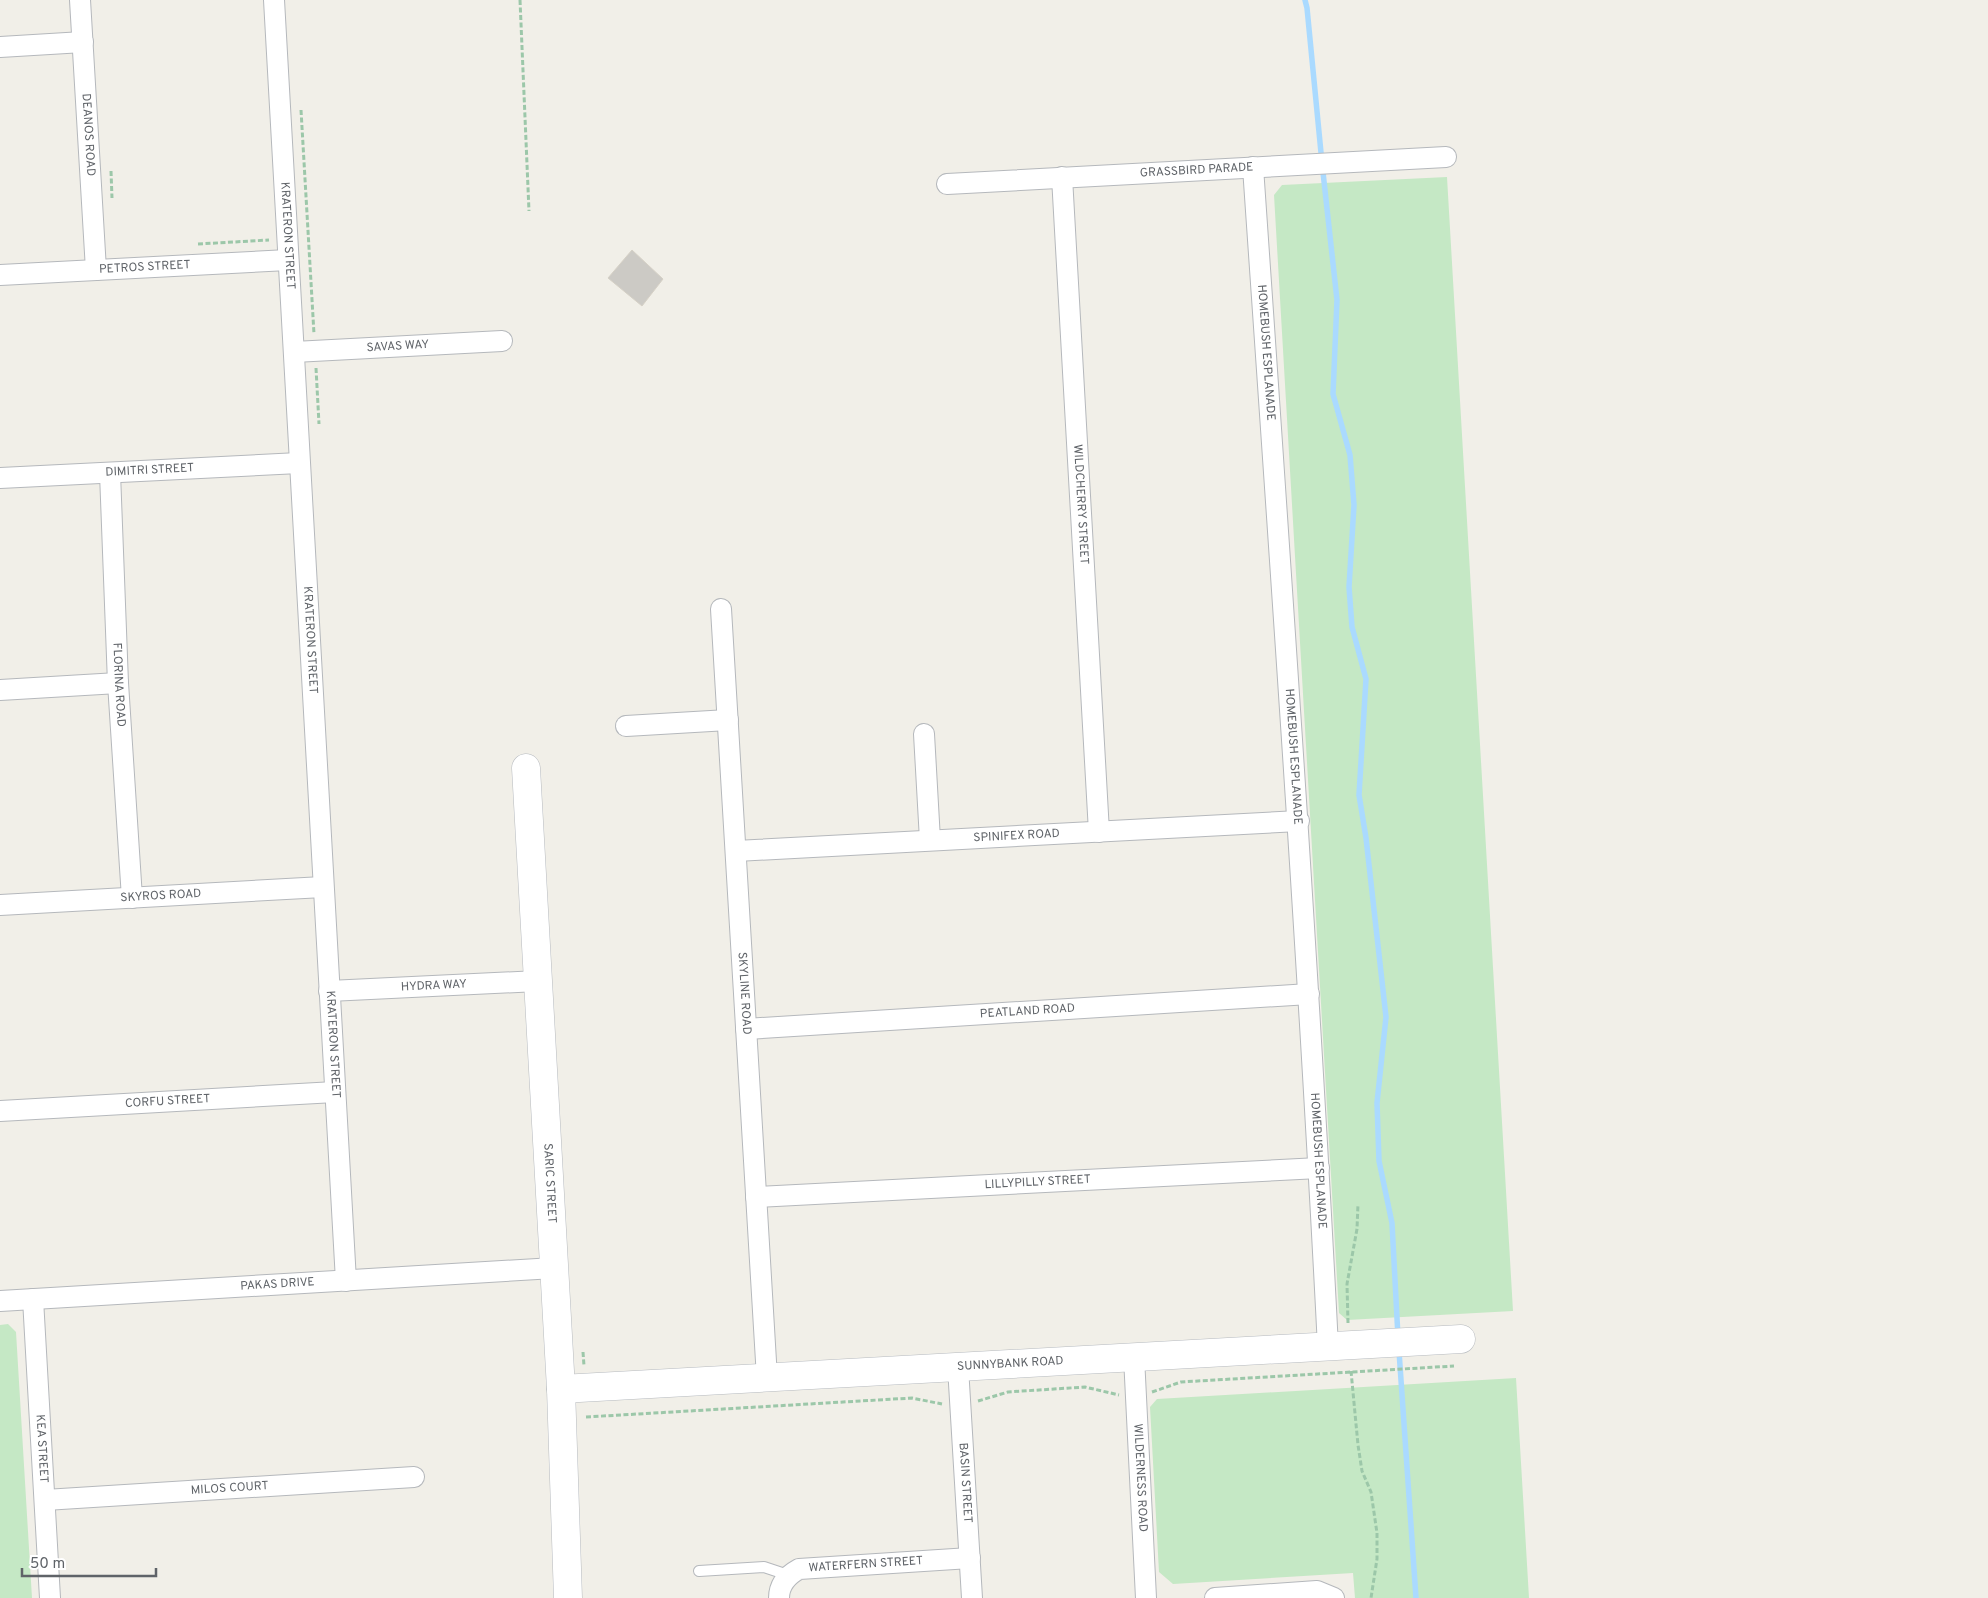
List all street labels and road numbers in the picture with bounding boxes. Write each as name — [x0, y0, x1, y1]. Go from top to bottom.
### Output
street label: DEANOS ROAD — [78, 93, 98, 177]
street label: GRASSBIRD PARADE — [1139, 159, 1254, 182]
street label: KRATERON STREET — [276, 181, 298, 290]
street label: PETROS STREET — [99, 257, 191, 278]
street label: HOMEBUSH ESPLANADE — [1253, 284, 1278, 421]
street label: SAVAS WAY — [366, 337, 430, 356]
street label: WILDCHERRY STREET — [1069, 444, 1092, 565]
street label: DIMITRI STREET — [105, 460, 195, 481]
street label: KRATERON STREET — [299, 586, 321, 694]
street label: FLORINA ROAD — [108, 642, 129, 728]
street label: HOMEBUSH ESPLANADE — [1281, 688, 1306, 825]
street label: SPINIFEX ROAD — [973, 826, 1060, 846]
street label: SKYROS ROAD — [120, 886, 202, 906]
street label: SKYLINE ROAD — [734, 951, 754, 1035]
street label: HYDRA WAY — [401, 976, 468, 996]
street label: KRATERON STREET — [322, 990, 344, 1099]
street label: PEATLAND ROAD — [979, 1001, 1075, 1022]
street label: CORFU STREET — [125, 1091, 211, 1112]
street label: HOMEBUSH ESPLANADE — [1306, 1092, 1330, 1229]
street label: SARIC STREET — [539, 1143, 560, 1224]
street label: LILLYPILLY STREET — [984, 1172, 1091, 1193]
street label: PAKAS DRIVE — [240, 1274, 315, 1295]
street label: SUNNYBANK ROAD — [957, 1353, 1064, 1375]
street label: KEA STREET — [32, 1414, 51, 1484]
street label: WILDERNESS ROAD — [1129, 1423, 1151, 1532]
street label: BASIN STREET — [955, 1442, 975, 1523]
street label: MILOS COURT — [190, 1478, 269, 1499]
street label: WATERFERN STREET — [808, 1553, 924, 1576]

